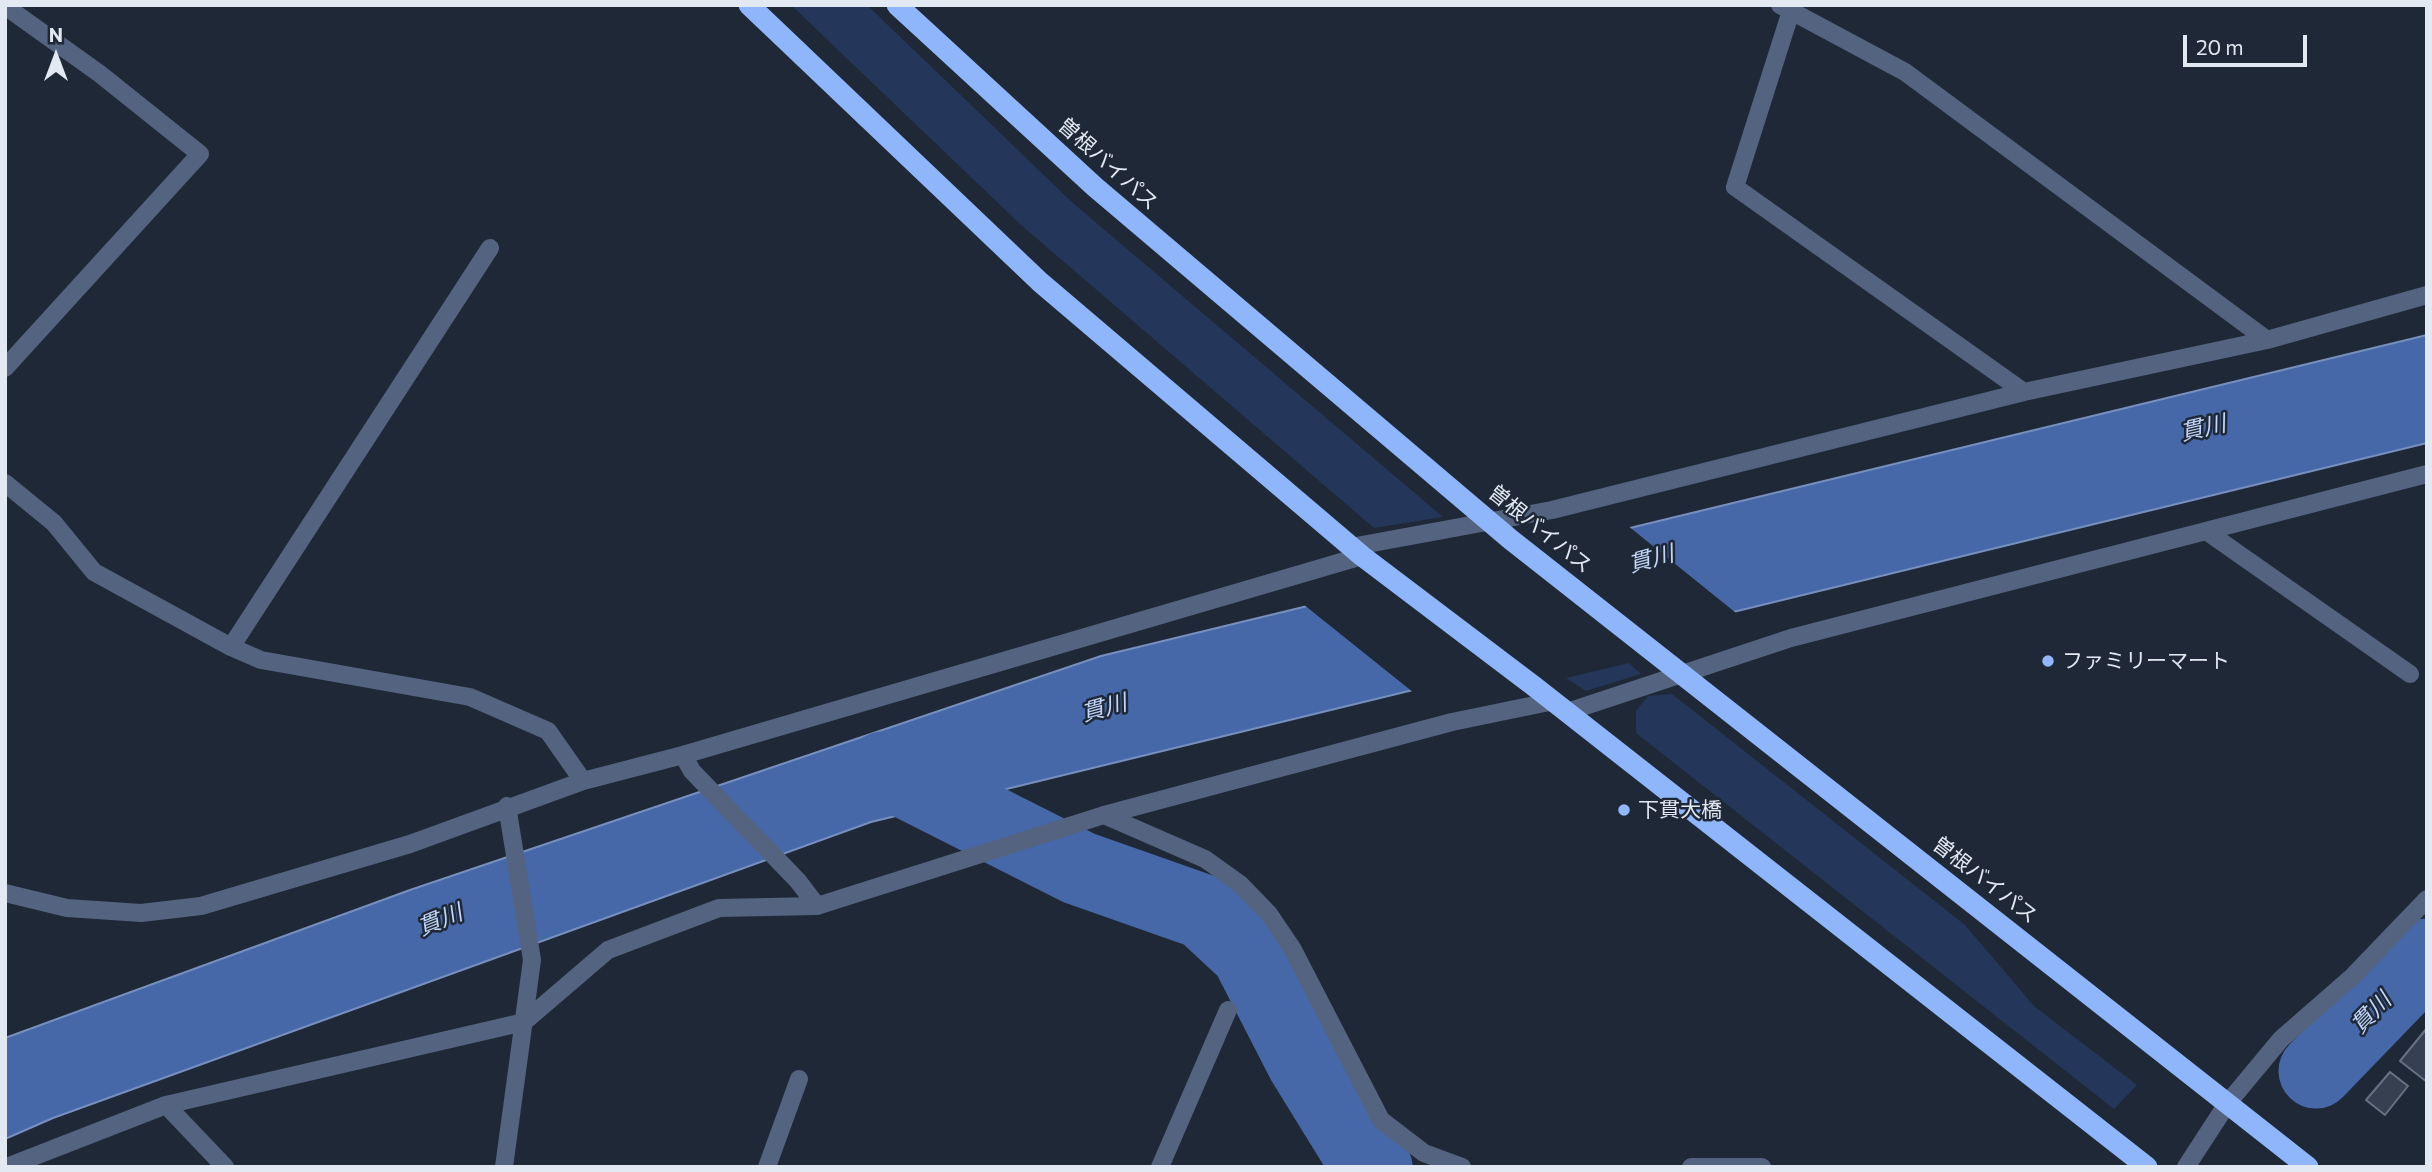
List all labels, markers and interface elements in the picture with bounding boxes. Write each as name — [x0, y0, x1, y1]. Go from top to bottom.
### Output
north arrow — [21, 21, 91, 91]
scale bar — [2187, 21, 2311, 65]
text: N — [49, 23, 63, 46]
text: 20 m — [2196, 34, 2244, 59]
street label: 曽根バイパス — [1053, 112, 1163, 216]
water label: 貫川 — [2177, 409, 2229, 447]
street label: 曽根バイパス — [1483, 480, 1597, 578]
water label: 貫川 — [1625, 540, 1677, 578]
place label: ファミリーマート — [2062, 648, 2230, 674]
marker: ファミリーマート — [2040, 653, 2056, 669]
water label: 貫川 — [1078, 689, 1130, 727]
place label: 下貫大橋 — [1638, 797, 1722, 823]
marker: 下貫大橋 — [1616, 802, 1632, 818]
street label: 曽根バイパス — [1928, 831, 2042, 929]
water label: 貫川 — [414, 899, 466, 941]
water label: 貫川 — [2345, 987, 2397, 1039]

